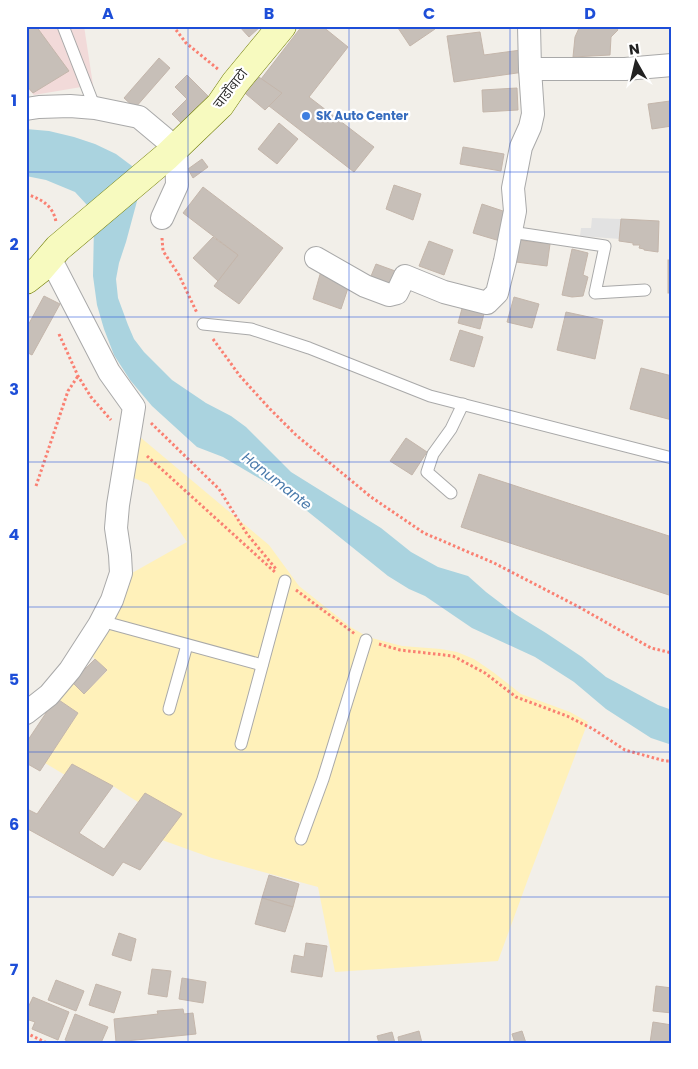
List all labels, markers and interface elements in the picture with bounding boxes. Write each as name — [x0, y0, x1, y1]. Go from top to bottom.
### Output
text: A — [102, 2, 114, 25]
text: B — [264, 2, 274, 25]
text: C — [423, 2, 435, 25]
text: D — [584, 2, 596, 25]
north arrow — [610, 38, 660, 88]
text: N — [628, 38, 641, 60]
street label: चार्डोबाटो — [209, 65, 252, 113]
text: 1 — [11, 89, 17, 112]
place label: SK Auto Center — [316, 107, 408, 124]
marker: SK Auto Center — [300, 110, 312, 122]
text: 2 — [9, 233, 19, 256]
text: 3 — [9, 378, 19, 401]
water label: Hanumante — [238, 447, 316, 515]
text: 4 — [9, 523, 20, 546]
text: 5 — [9, 668, 19, 691]
text: 6 — [9, 813, 19, 836]
text: 7 — [10, 958, 19, 981]

